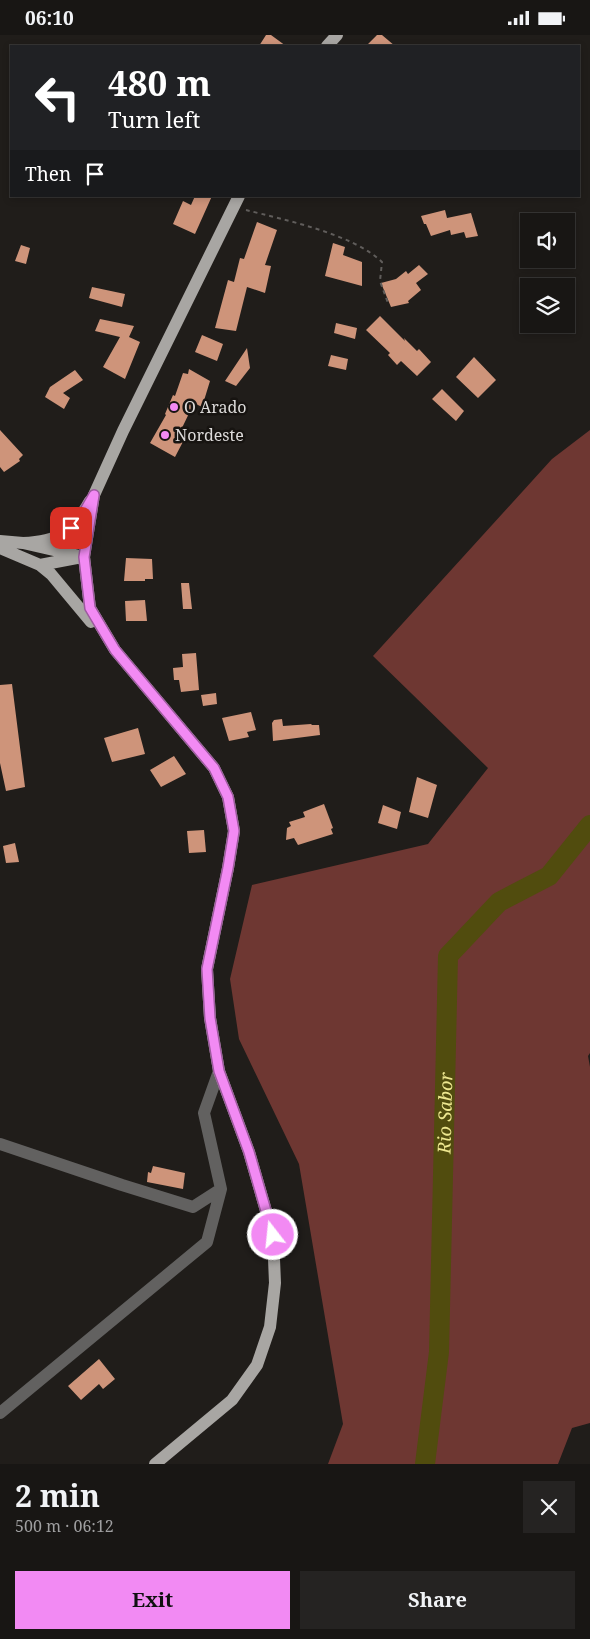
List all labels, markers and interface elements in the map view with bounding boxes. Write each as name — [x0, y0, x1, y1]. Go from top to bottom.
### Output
text: 06:10 — [25, 5, 74, 31]
text: 480 m — [108, 59, 211, 106]
icon: left — [25, 65, 90, 130]
text: Turn left — [108, 104, 200, 134]
icon: arrive — [81, 160, 109, 188]
text: Then — [25, 161, 71, 187]
map controls — [520, 213, 575, 333]
button: sound — [520, 213, 575, 268]
button: layers — [520, 278, 575, 333]
place label: O Arado — [184, 396, 247, 418]
marker: O Arado — [168, 401, 180, 413]
place label: Nordeste — [175, 424, 244, 446]
marker: Nordeste — [159, 429, 171, 441]
pin — [50, 507, 92, 549]
icon: arrive — [57, 514, 85, 542]
water label: Rio Sabor — [431, 1071, 457, 1155]
position arrow — [246, 1208, 298, 1260]
text: 2 min — [15, 1475, 100, 1516]
button: close — [523, 1481, 575, 1533]
text: 500 m · 06:12 — [15, 1515, 114, 1537]
button: Exit — [15, 1571, 290, 1629]
button: Share — [300, 1571, 575, 1629]

